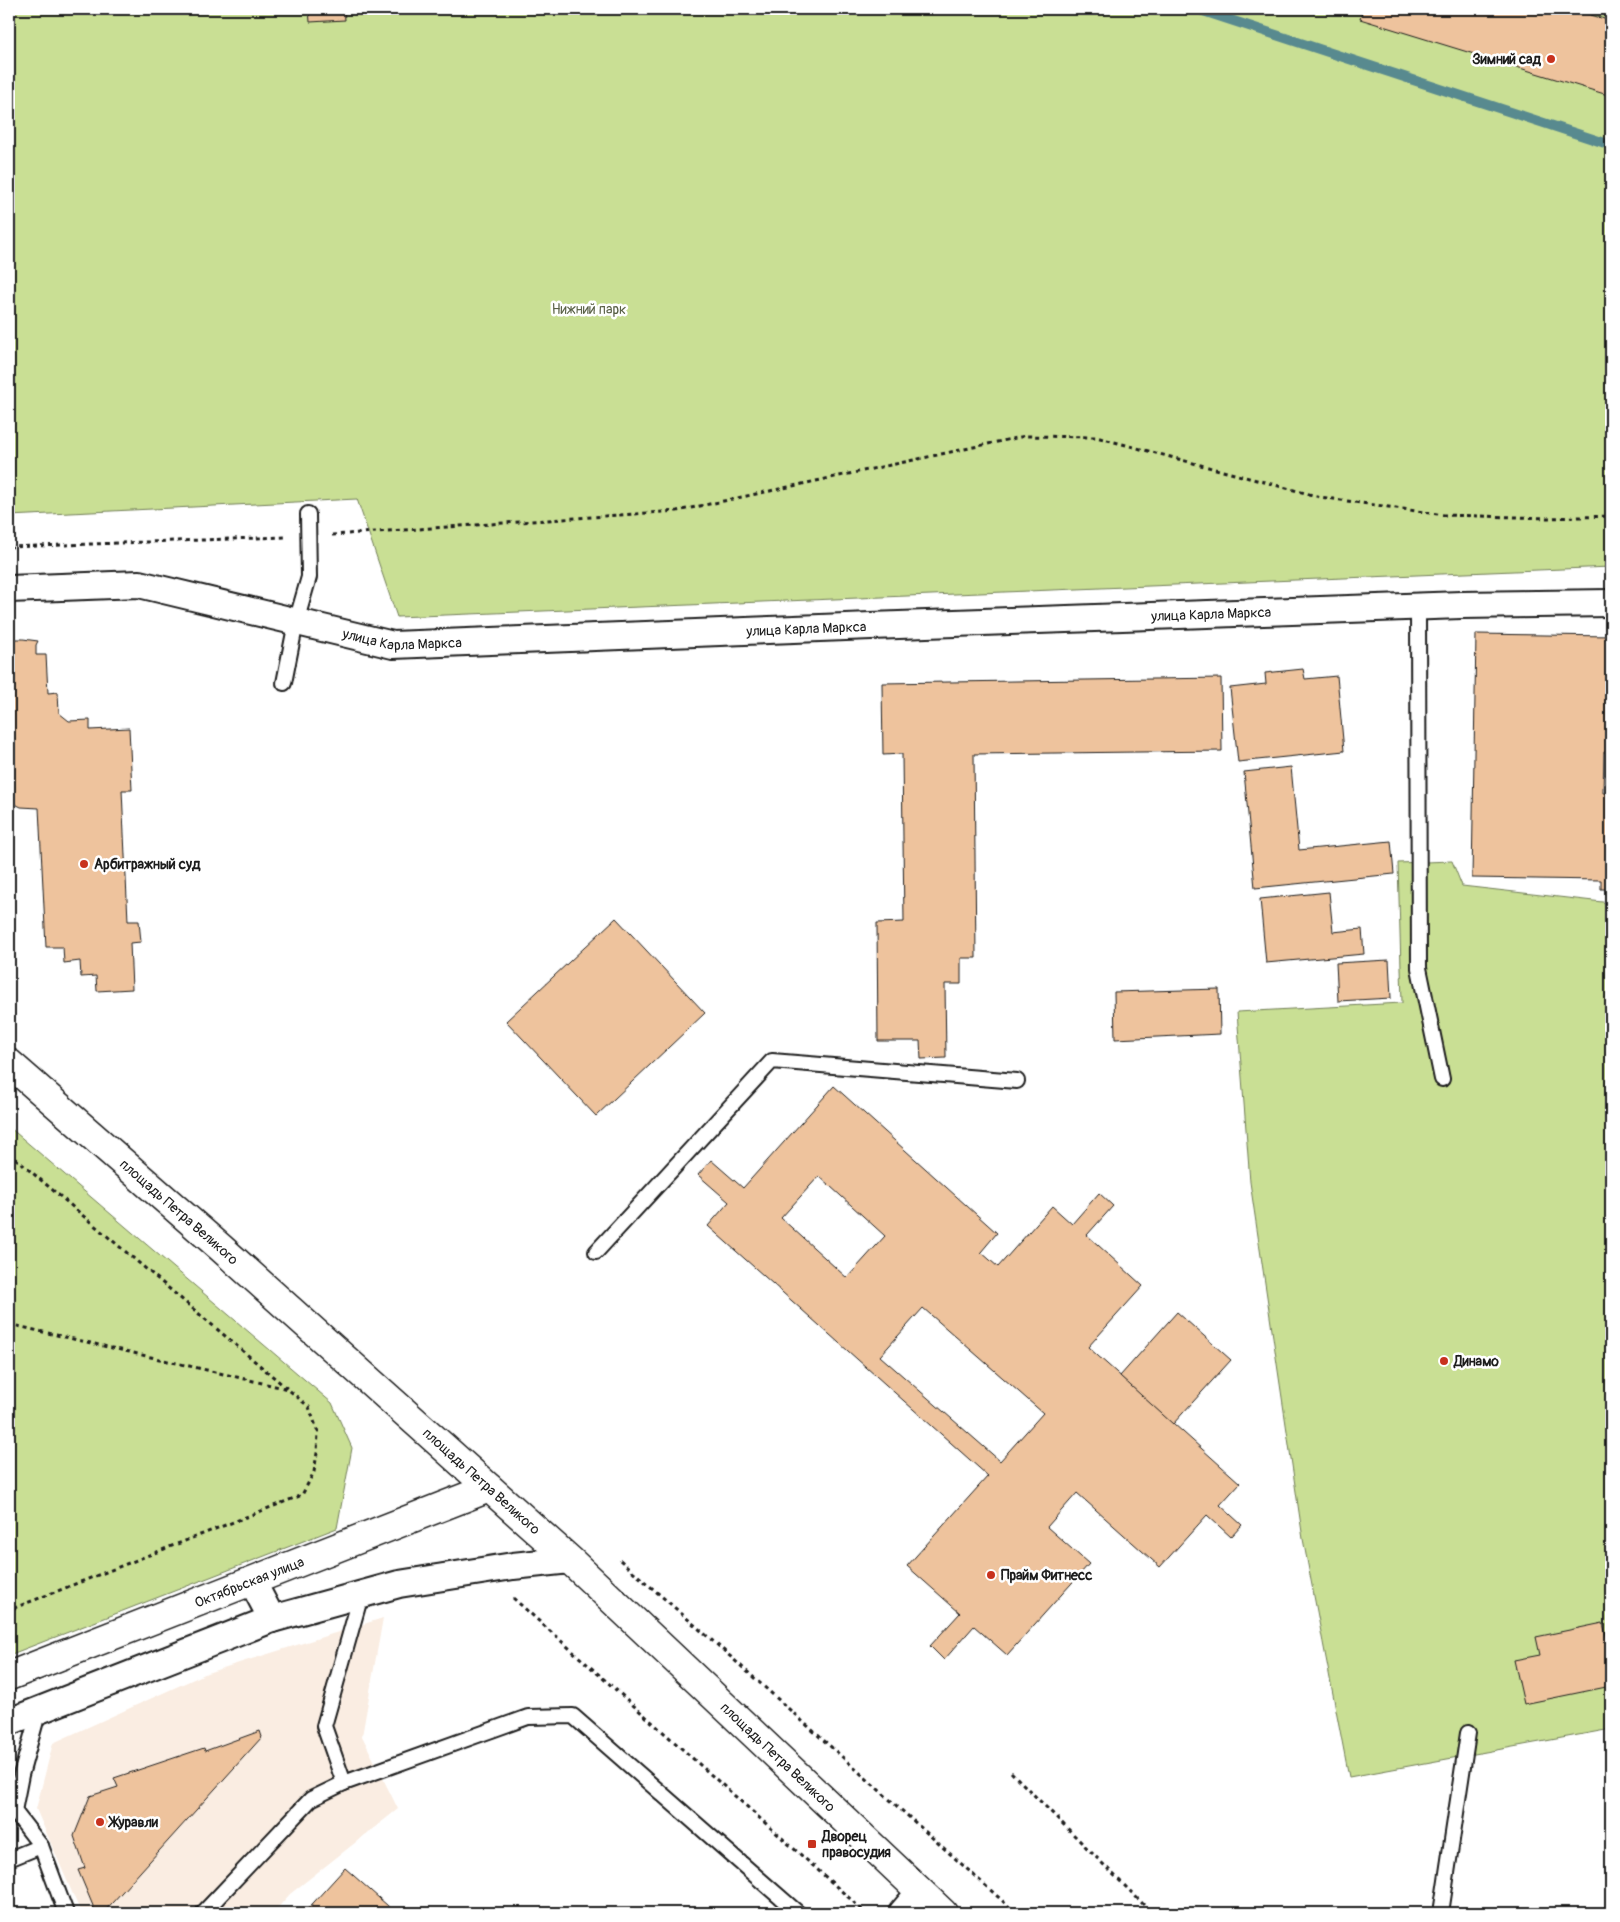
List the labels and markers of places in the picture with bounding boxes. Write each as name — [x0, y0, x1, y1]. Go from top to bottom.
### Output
place label: Зимний сад — [1472, 51, 1542, 68]
marker: Зимний сад — [1545, 53, 1557, 65]
place label: Арбитражный суд — [94, 856, 201, 873]
marker: Арбитражный суд — [78, 858, 90, 870]
place label: Динамо — [1453, 1353, 1499, 1370]
marker: Динамо — [1438, 1355, 1450, 1367]
place label: Прайм Фитнесс — [1001, 1567, 1092, 1584]
marker: Прайм Фитнесс — [985, 1569, 997, 1581]
place label: Журавли — [107, 1814, 159, 1831]
marker: Журавли — [94, 1816, 106, 1828]
place label: Дворец правосудия — [821, 1828, 891, 1861]
marker: Дворец правосудия — [806, 1838, 818, 1850]

